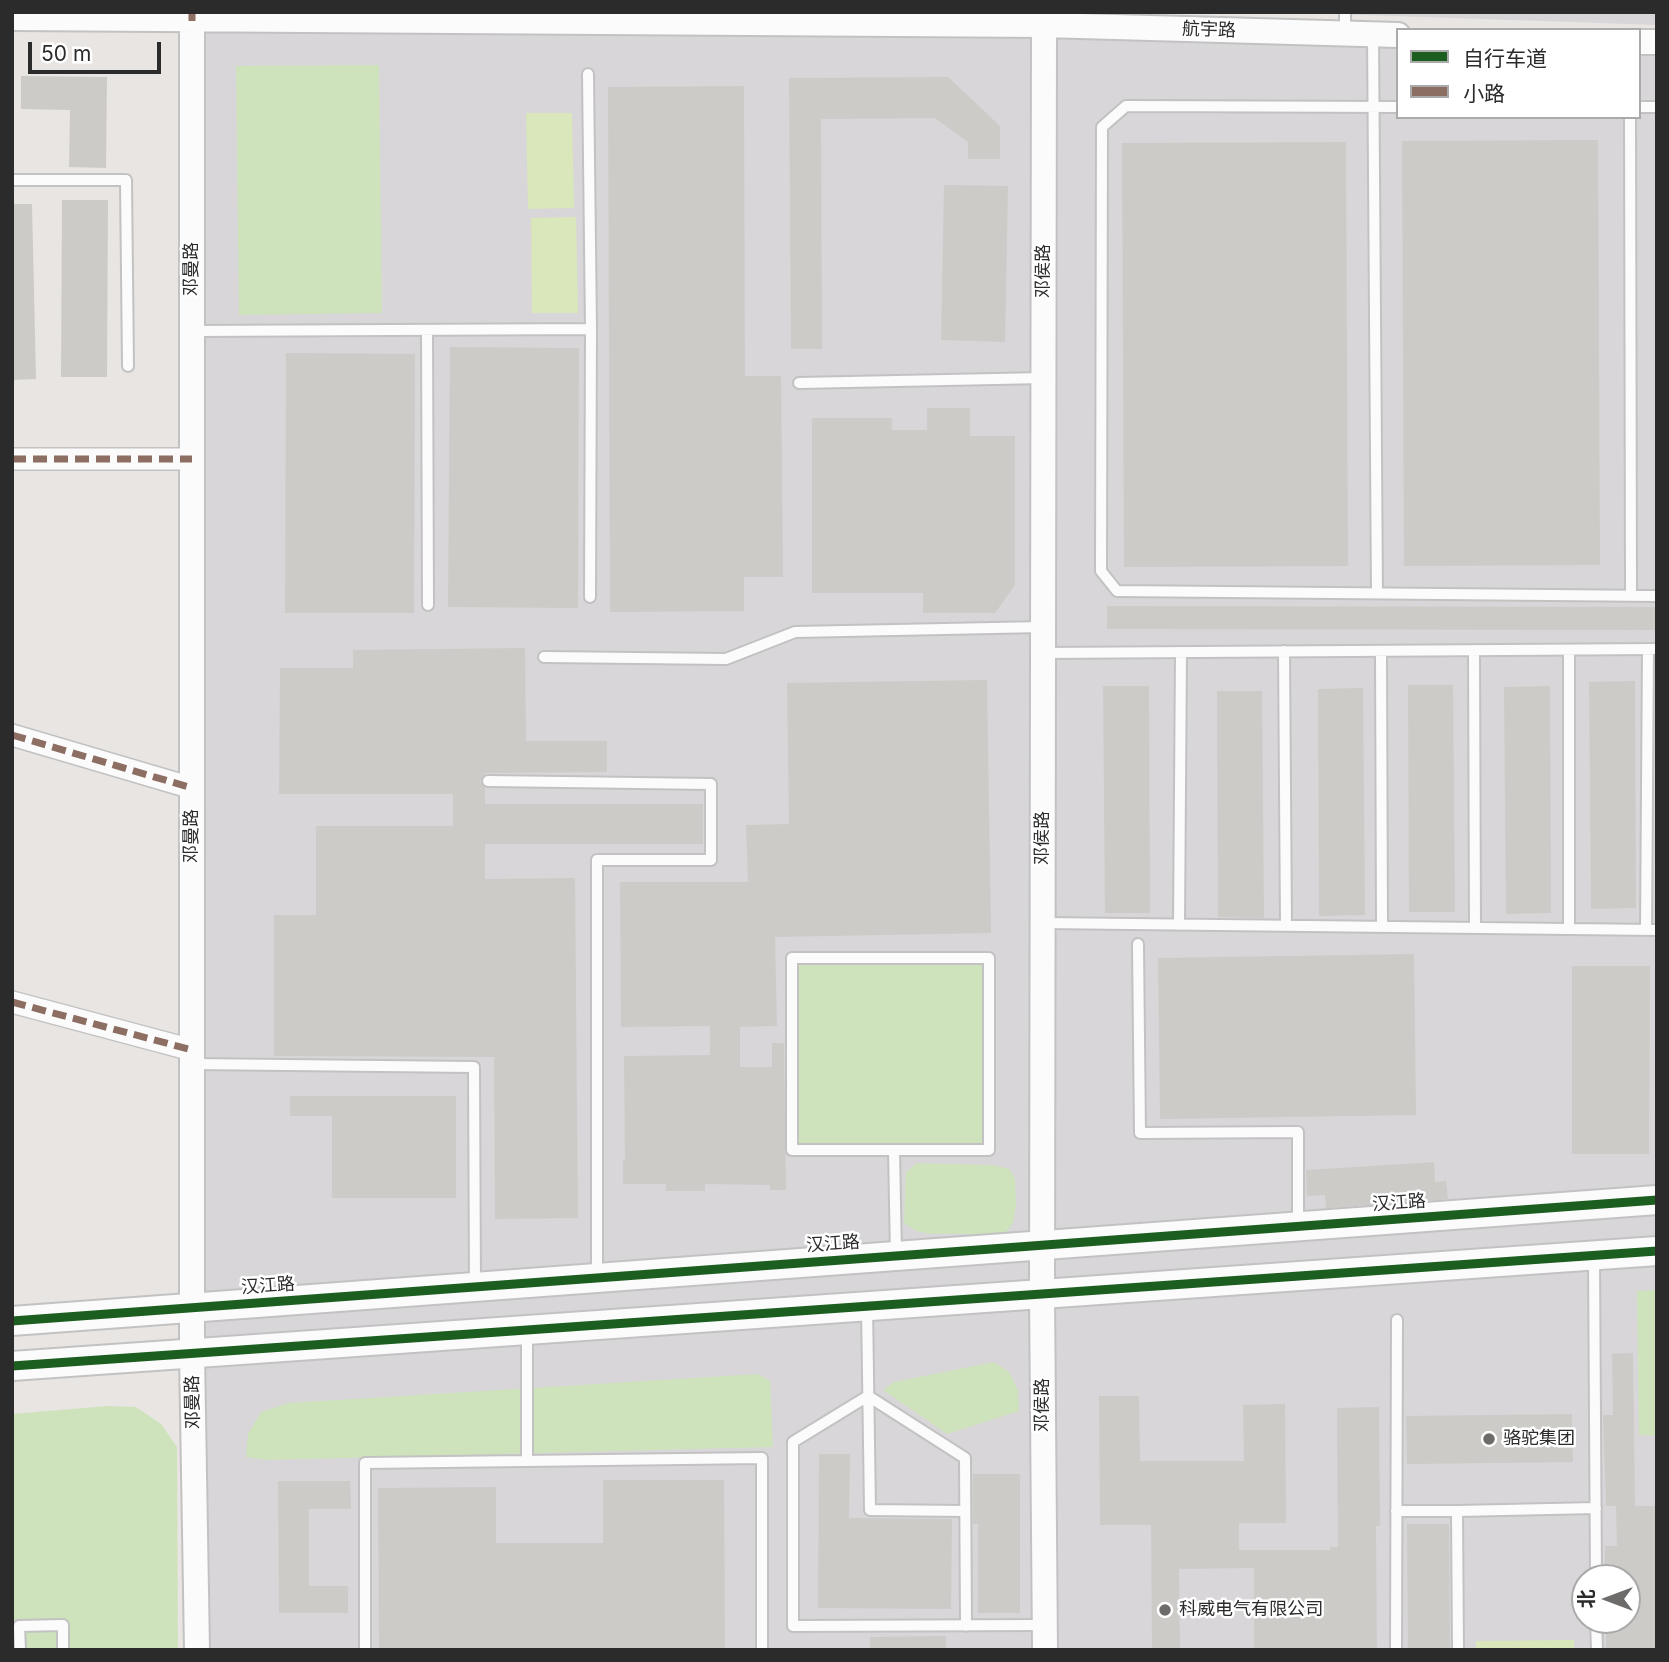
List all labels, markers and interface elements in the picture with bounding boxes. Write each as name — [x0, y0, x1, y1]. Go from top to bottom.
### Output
street label: 航宇路 — [1182, 18, 1236, 42]
scale bar — [32, 28, 164, 72]
legend — [1396, 28, 1641, 119]
text: 50 m — [41, 41, 91, 66]
text: 自行车道 — [1463, 46, 1547, 71]
text: 小路 — [1463, 81, 1505, 106]
street label: 邓曼路 — [181, 242, 203, 296]
street label: 邓侯路 — [1033, 244, 1055, 298]
street label: 邓曼路 — [181, 809, 203, 863]
street label: 邓侯路 — [1032, 811, 1054, 865]
street label: 汉江路 — [1371, 1190, 1427, 1216]
street label: 汉江路 — [805, 1231, 861, 1257]
street label: 汉江路 — [240, 1273, 296, 1299]
street label: 邓曼路 — [182, 1375, 204, 1429]
street label: 邓侯路 — [1032, 1378, 1054, 1432]
place label: 骆驼集团 — [1503, 1428, 1575, 1450]
marker: 骆驼集团 — [1481, 1431, 1497, 1447]
north arrow — [1571, 1564, 1641, 1634]
text: 北 — [1575, 1590, 1598, 1609]
place label: 科威电气有限公司 — [1179, 1599, 1323, 1621]
marker: 科威电气有限公司 — [1157, 1602, 1173, 1618]

